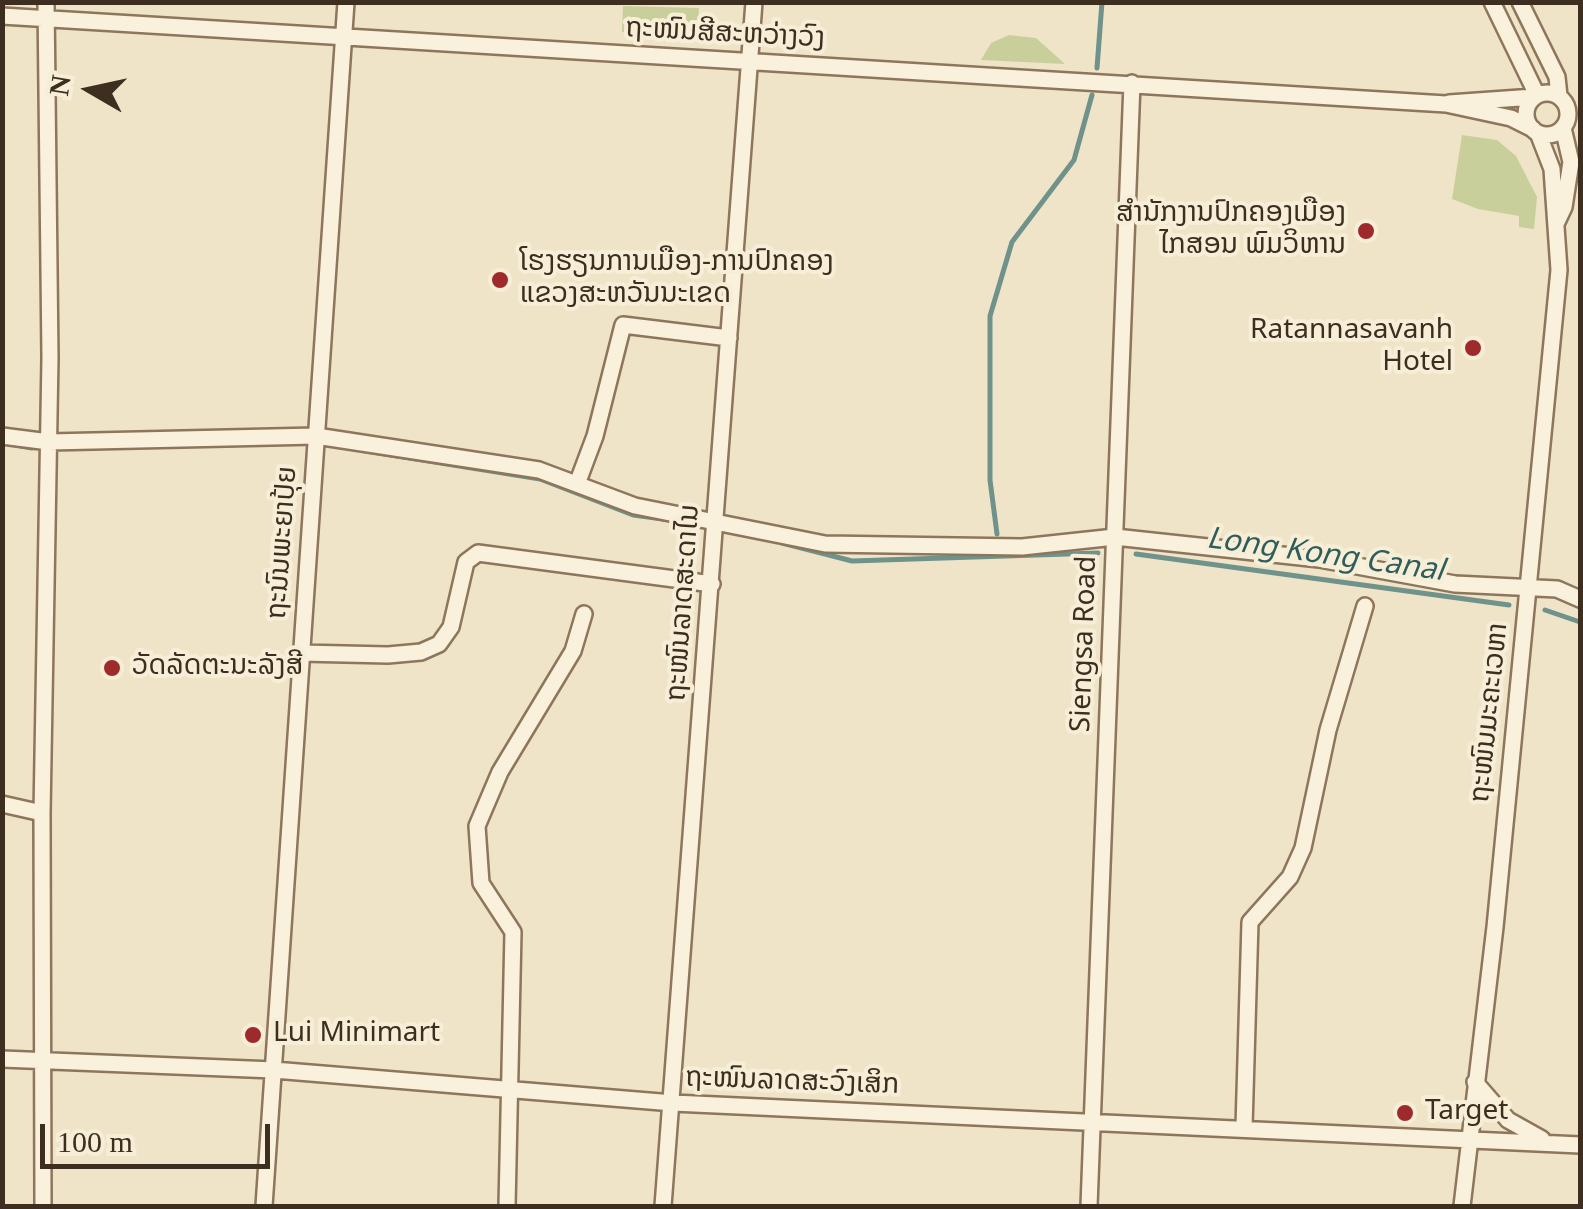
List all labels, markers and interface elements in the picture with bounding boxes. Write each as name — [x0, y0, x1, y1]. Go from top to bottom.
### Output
street label: ຖະໜົນສີສະຫວ່າງວົງ — [624, 13, 826, 57]
north arrow — [40, 40, 140, 140]
text: N — [43, 73, 77, 98]
place label: ສຳນັກງານປົກຄອງເມືອງ ໄກສອນ ພົມວິຫານ — [1116, 198, 1346, 264]
marker: ສຳນັກງານປົກຄອງເມືອງ ໄກສອນ ພົມວິຫານ — [1355, 220, 1377, 242]
place label: ໂຮງຮຽນການເມືອງ-ການປົກຄອງ ແຂວງສະຫວັນນະເຂດ — [520, 247, 834, 313]
marker: ໂຮງຮຽນການເມືອງ-ການປົກຄອງ ແຂວງສະຫວັນນະເຂດ — [489, 269, 511, 291]
place label: Ratannasavanh Hotel — [1250, 315, 1453, 381]
marker: Ratannasavanh Hotel — [1462, 337, 1484, 359]
street label: ຖະນົນພະຍາປຸ້ຍ — [262, 465, 306, 621]
street label: ຖະໜົນລາດສະດາໄນ — [661, 503, 709, 703]
water label: Long Kong Canal — [1204, 523, 1446, 591]
street label: Siengsa Road — [1066, 555, 1106, 733]
street label: ຖະໜົນມະຄະເວຫາ — [1465, 621, 1517, 805]
place label: ວັດລັດຕະນະລັງສີ — [132, 651, 303, 685]
marker: ວັດລັດຕະນະລັງສີ — [101, 657, 123, 679]
place label: Lui Minimart — [273, 1018, 440, 1052]
marker: Lui Minimart — [242, 1024, 264, 1046]
street label: ຖະໜົນລາດສະວົງເສິກ — [684, 1062, 900, 1104]
place label: Target — [1425, 1096, 1508, 1130]
marker: Target — [1394, 1102, 1416, 1124]
scale bar — [45, 1104, 275, 1166]
text: 100 m — [57, 1125, 133, 1158]

